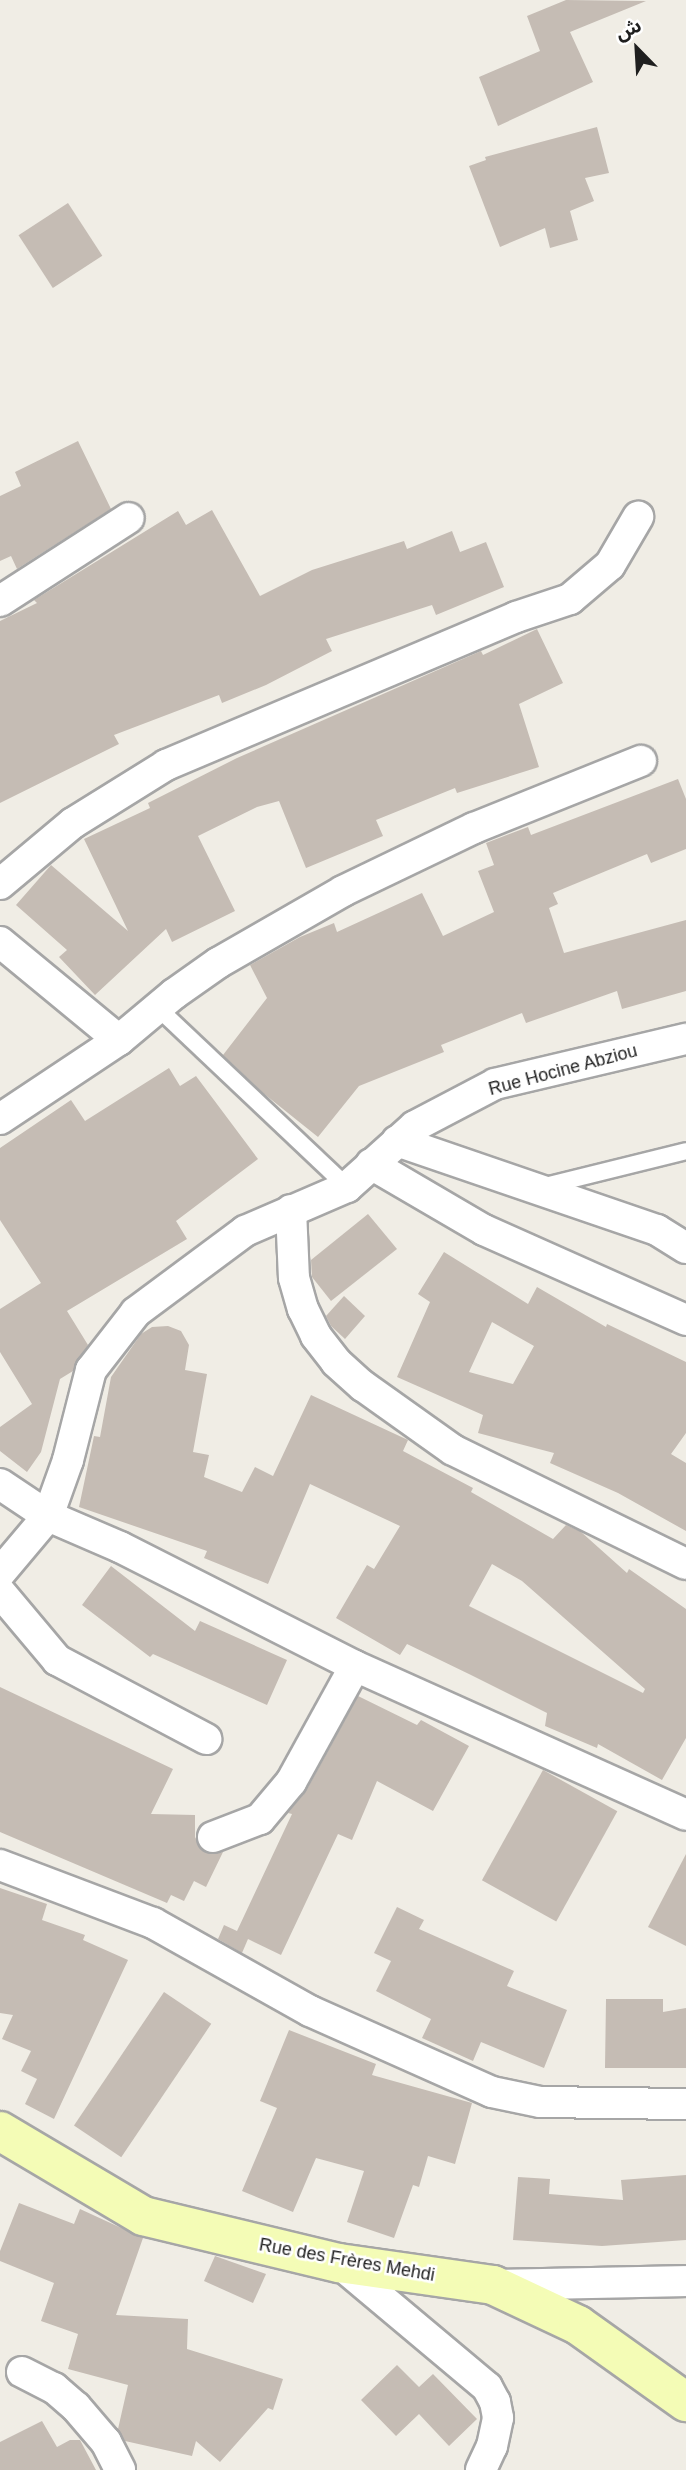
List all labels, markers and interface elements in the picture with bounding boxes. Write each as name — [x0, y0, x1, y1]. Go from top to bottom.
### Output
north arrow — [602, 14, 672, 84]
text: ش — [612, 14, 644, 44]
street label: Rue Hocine Abziou — [486, 1040, 640, 1100]
street label: Rue des Frères Mehdi — [257, 2234, 437, 2286]

